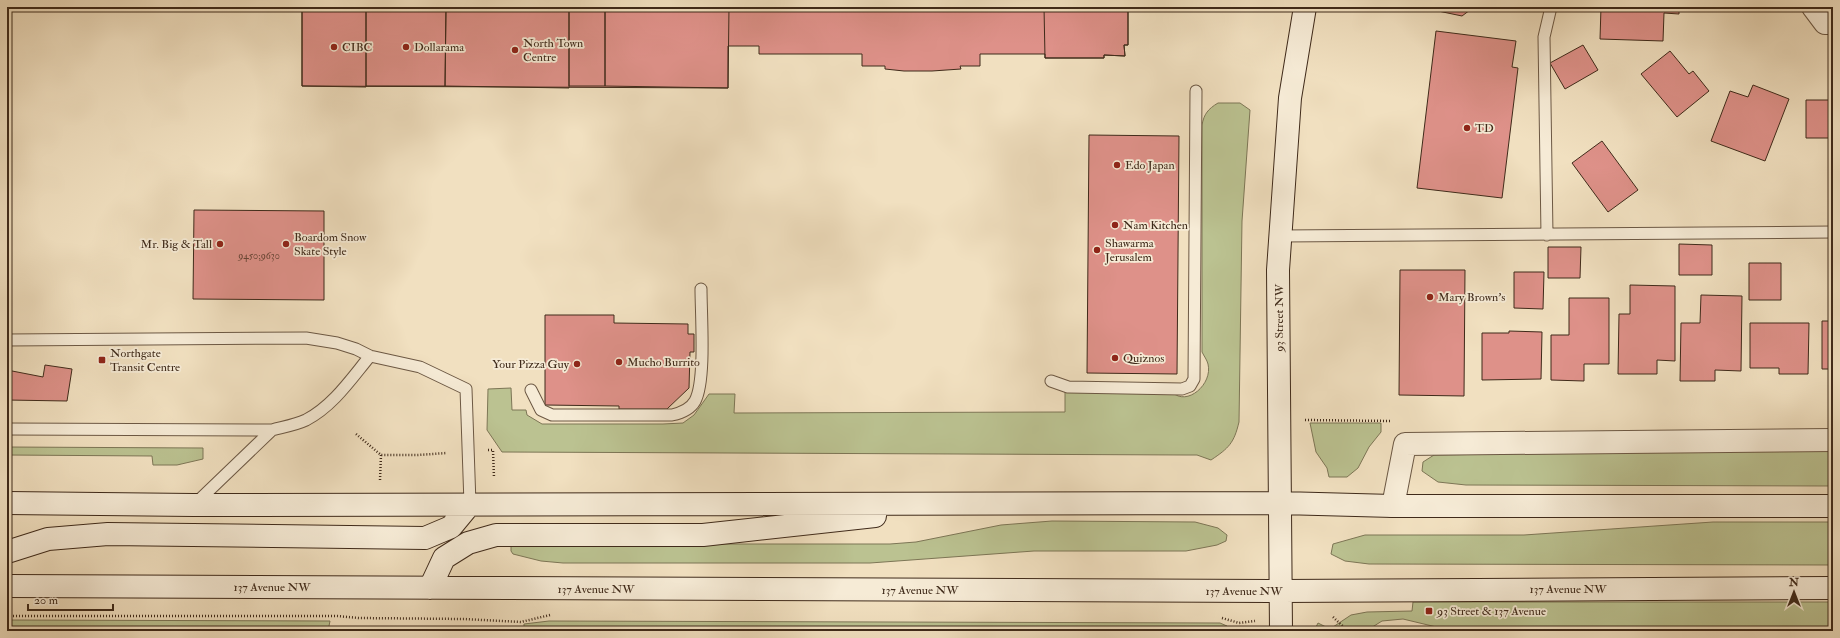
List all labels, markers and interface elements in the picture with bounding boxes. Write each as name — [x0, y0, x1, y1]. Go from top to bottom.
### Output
place label: North Town Centre — [523, 36, 583, 65]
place label: CIBC — [342, 40, 372, 55]
place label: Dollarama — [414, 40, 465, 55]
marker: CIBC — [329, 42, 339, 52]
marker: Dollarama — [401, 42, 411, 52]
marker: North Town Centre — [510, 45, 520, 55]
place label: TD — [1475, 121, 1494, 136]
marker: TD — [1462, 123, 1472, 133]
place label: Edo Japan — [1125, 158, 1175, 173]
marker: Edo Japan — [1112, 160, 1122, 170]
place label: Nam Kitchen — [1123, 218, 1188, 233]
marker: Nam Kitchen — [1110, 220, 1120, 230]
place label: Boardom Snow Skate Style — [294, 230, 367, 259]
place label: Shawarma Jerusalem — [1104, 236, 1155, 265]
place label: Mr. Big & Tall — [141, 237, 212, 252]
marker: Mr. Big & Tall — [215, 239, 225, 249]
marker: Boardom Snow Skate Style — [281, 239, 291, 249]
marker: Shawarma Jerusalem — [1092, 245, 1102, 255]
house number: 9450;9630 — [237, 250, 280, 262]
street label: 93 Street NW — [1272, 283, 1287, 353]
place label: Mary Brown's — [1438, 290, 1505, 305]
marker: Mary Brown's — [1425, 292, 1435, 302]
place label: Northgate Transit Centre — [110, 346, 180, 375]
place label: Quiznos — [1123, 351, 1164, 366]
marker: Quiznos — [1110, 353, 1120, 363]
marker: Northgate Transit Centre — [97, 355, 107, 365]
place label: Mucho Burrito — [627, 355, 700, 370]
place label: Your Pizza Guy — [492, 357, 570, 372]
marker: Mucho Burrito — [614, 357, 624, 367]
marker: Your Pizza Guy — [572, 359, 582, 369]
north arrow — [1774, 572, 1814, 612]
text: N — [1788, 576, 1800, 589]
street label: 137 Avenue NW — [233, 580, 311, 595]
street label: 137 Avenue NW — [557, 582, 635, 597]
street label: 137 Avenue NW — [1529, 582, 1607, 597]
street label: 137 Avenue NW — [881, 583, 959, 598]
street label: 137 Avenue NW — [1205, 584, 1283, 599]
scale bar — [28, 586, 113, 612]
text: 20 m — [34, 593, 59, 608]
place label: 93 Street & 137 Avenue — [1436, 604, 1546, 619]
marker: 93 Street & 137 Avenue — [1424, 606, 1434, 616]

